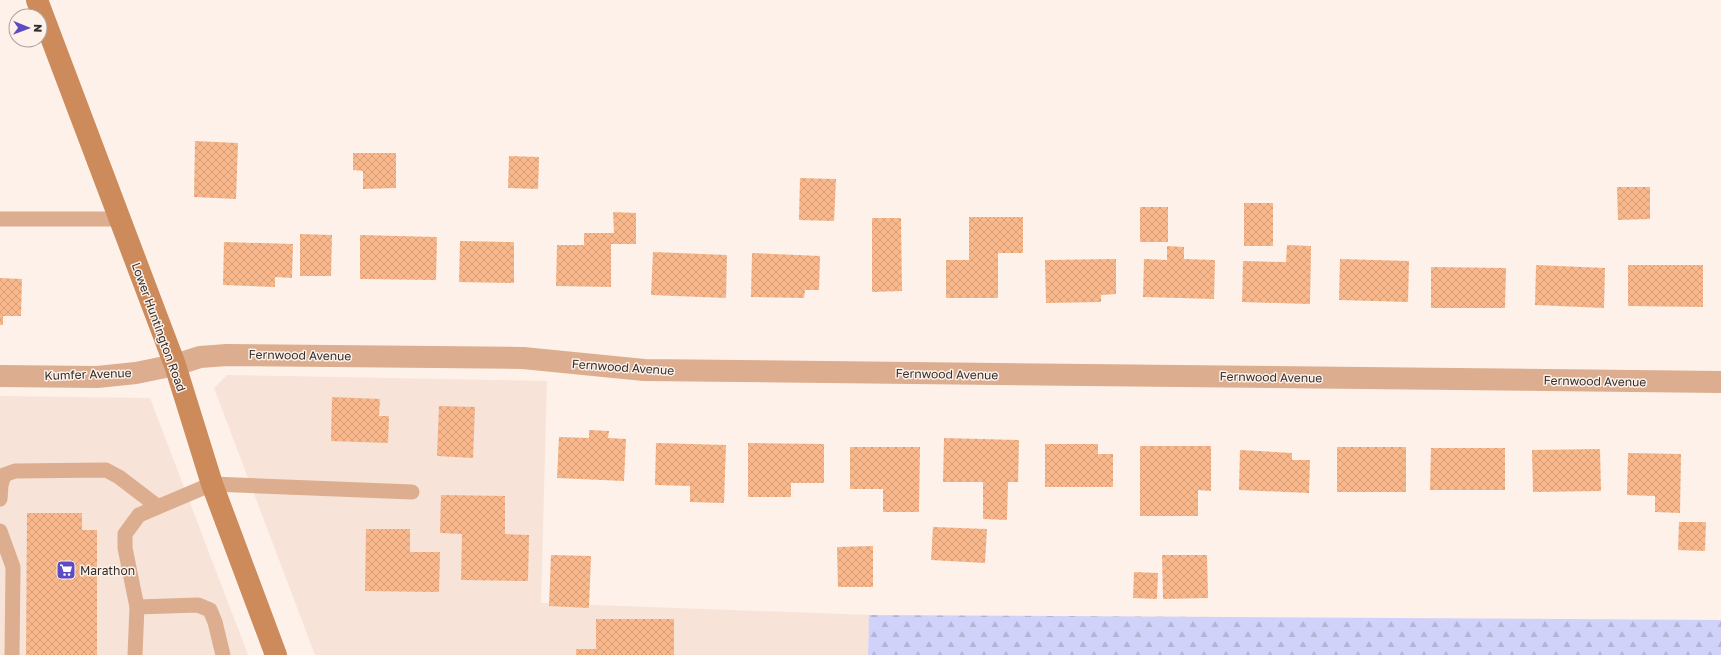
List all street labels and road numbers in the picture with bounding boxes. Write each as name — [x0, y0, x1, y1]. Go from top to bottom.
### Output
street label: Lower Huntington Road — [129, 260, 189, 394]
street label: Fernwood Avenue — [249, 347, 351, 363]
street label: Fernwood Avenue — [571, 356, 675, 378]
street label: Kumfer Avenue — [44, 365, 132, 383]
street label: Fernwood Avenue — [896, 366, 998, 382]
street label: Fernwood Avenue — [1220, 369, 1322, 385]
street label: Fernwood Avenue — [1544, 373, 1646, 389]

